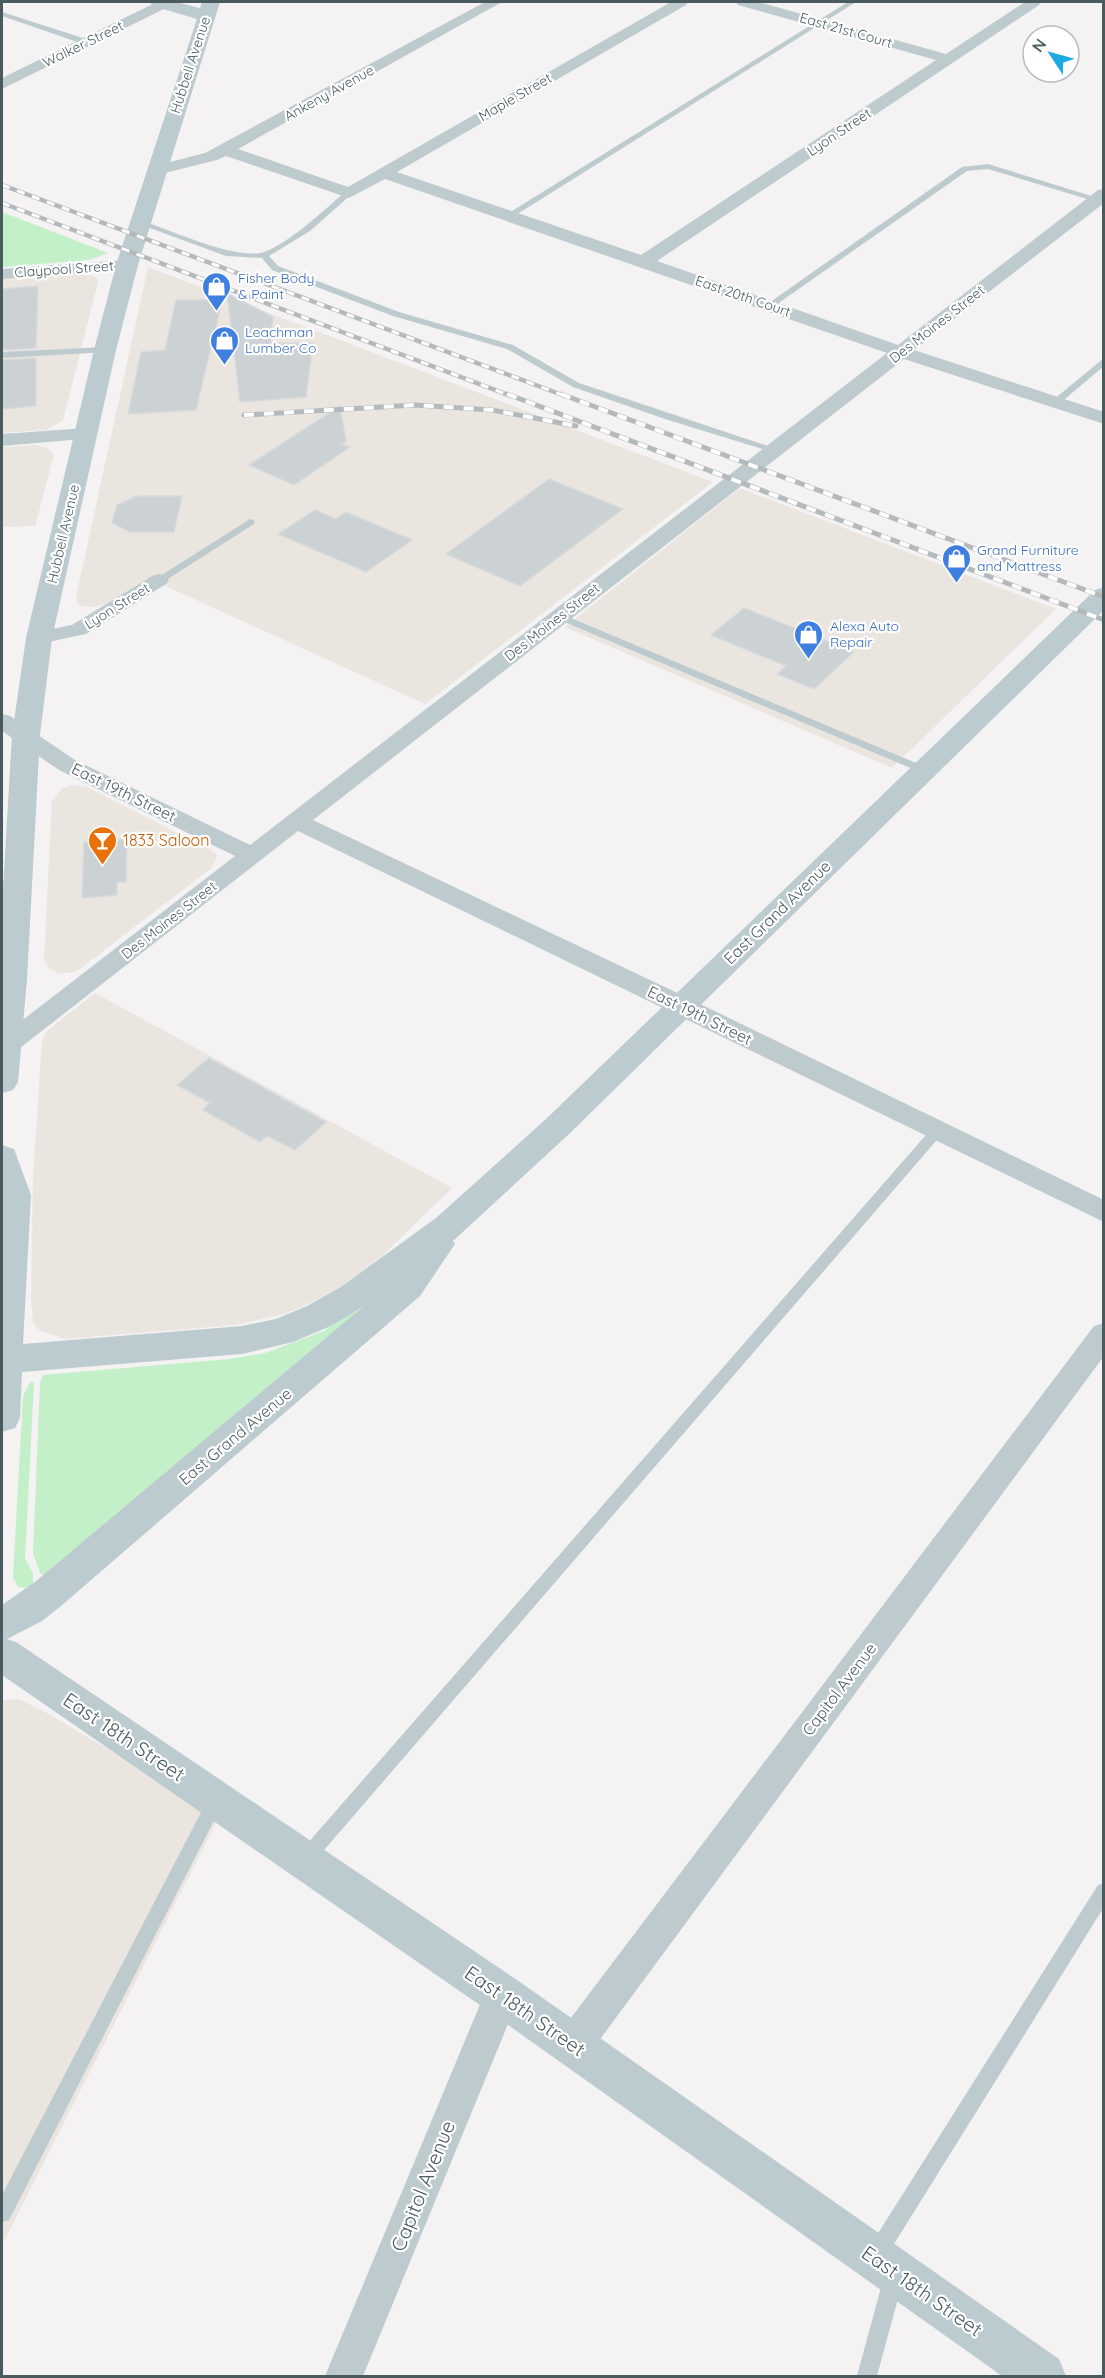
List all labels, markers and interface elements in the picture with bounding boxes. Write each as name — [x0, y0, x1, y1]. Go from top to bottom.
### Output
street label: East 21st Court — [798, 8, 895, 52]
street label: Hubbell Avenue — [166, 14, 214, 116]
street label: Walker Street — [40, 17, 127, 71]
north arrow — [1021, 24, 1081, 84]
text: N — [1027, 35, 1050, 56]
street label: Ankeny Avenue — [281, 61, 377, 125]
street label: Maple Street — [475, 69, 555, 125]
street label: Lyon Street — [803, 104, 875, 160]
street label: Claypool Street — [14, 257, 115, 281]
place label: Fisher Body & Paint — [238, 269, 315, 303]
shop icon: Fisher Body & Paint — [201, 270, 233, 312]
street label: East 20th Court — [693, 271, 793, 321]
street label: Des Moines Street — [886, 281, 989, 367]
place label: Leachman Lumber Co — [245, 323, 316, 357]
shop icon: Leachman Lumber Co — [208, 324, 240, 366]
street label: Hubbell Avenue — [43, 483, 83, 585]
place label: Grand Furniture and Mattress — [977, 541, 1079, 575]
shop icon: Grand Furniture and Mattress — [940, 542, 972, 584]
street label: Lyon Street — [81, 579, 153, 633]
street label: Des Moines Street — [501, 579, 604, 665]
place label: Alexa Auto Repair — [830, 617, 899, 651]
shop icon: Alexa Auto Repair — [793, 618, 825, 660]
street label: East 19th Street — [69, 758, 179, 826]
bar icon: 1833 Saloon — [86, 824, 118, 866]
place label: 1833 Saloon — [123, 830, 209, 850]
street label: East Grand Avenue — [719, 856, 835, 968]
street label: Des Moines Street — [118, 877, 221, 963]
street label: East 19th Street — [645, 981, 755, 1049]
street label: East Grand Avenue — [175, 1383, 295, 1489]
street label: Capitol Avenue — [798, 1639, 880, 1739]
street label: East 18th Street — [59, 1687, 190, 1787]
street label: East 18th Street — [460, 1960, 591, 2062]
street label: Capitol Avenue — [385, 2117, 460, 2255]
street label: East 18th Street — [857, 2240, 988, 2342]

